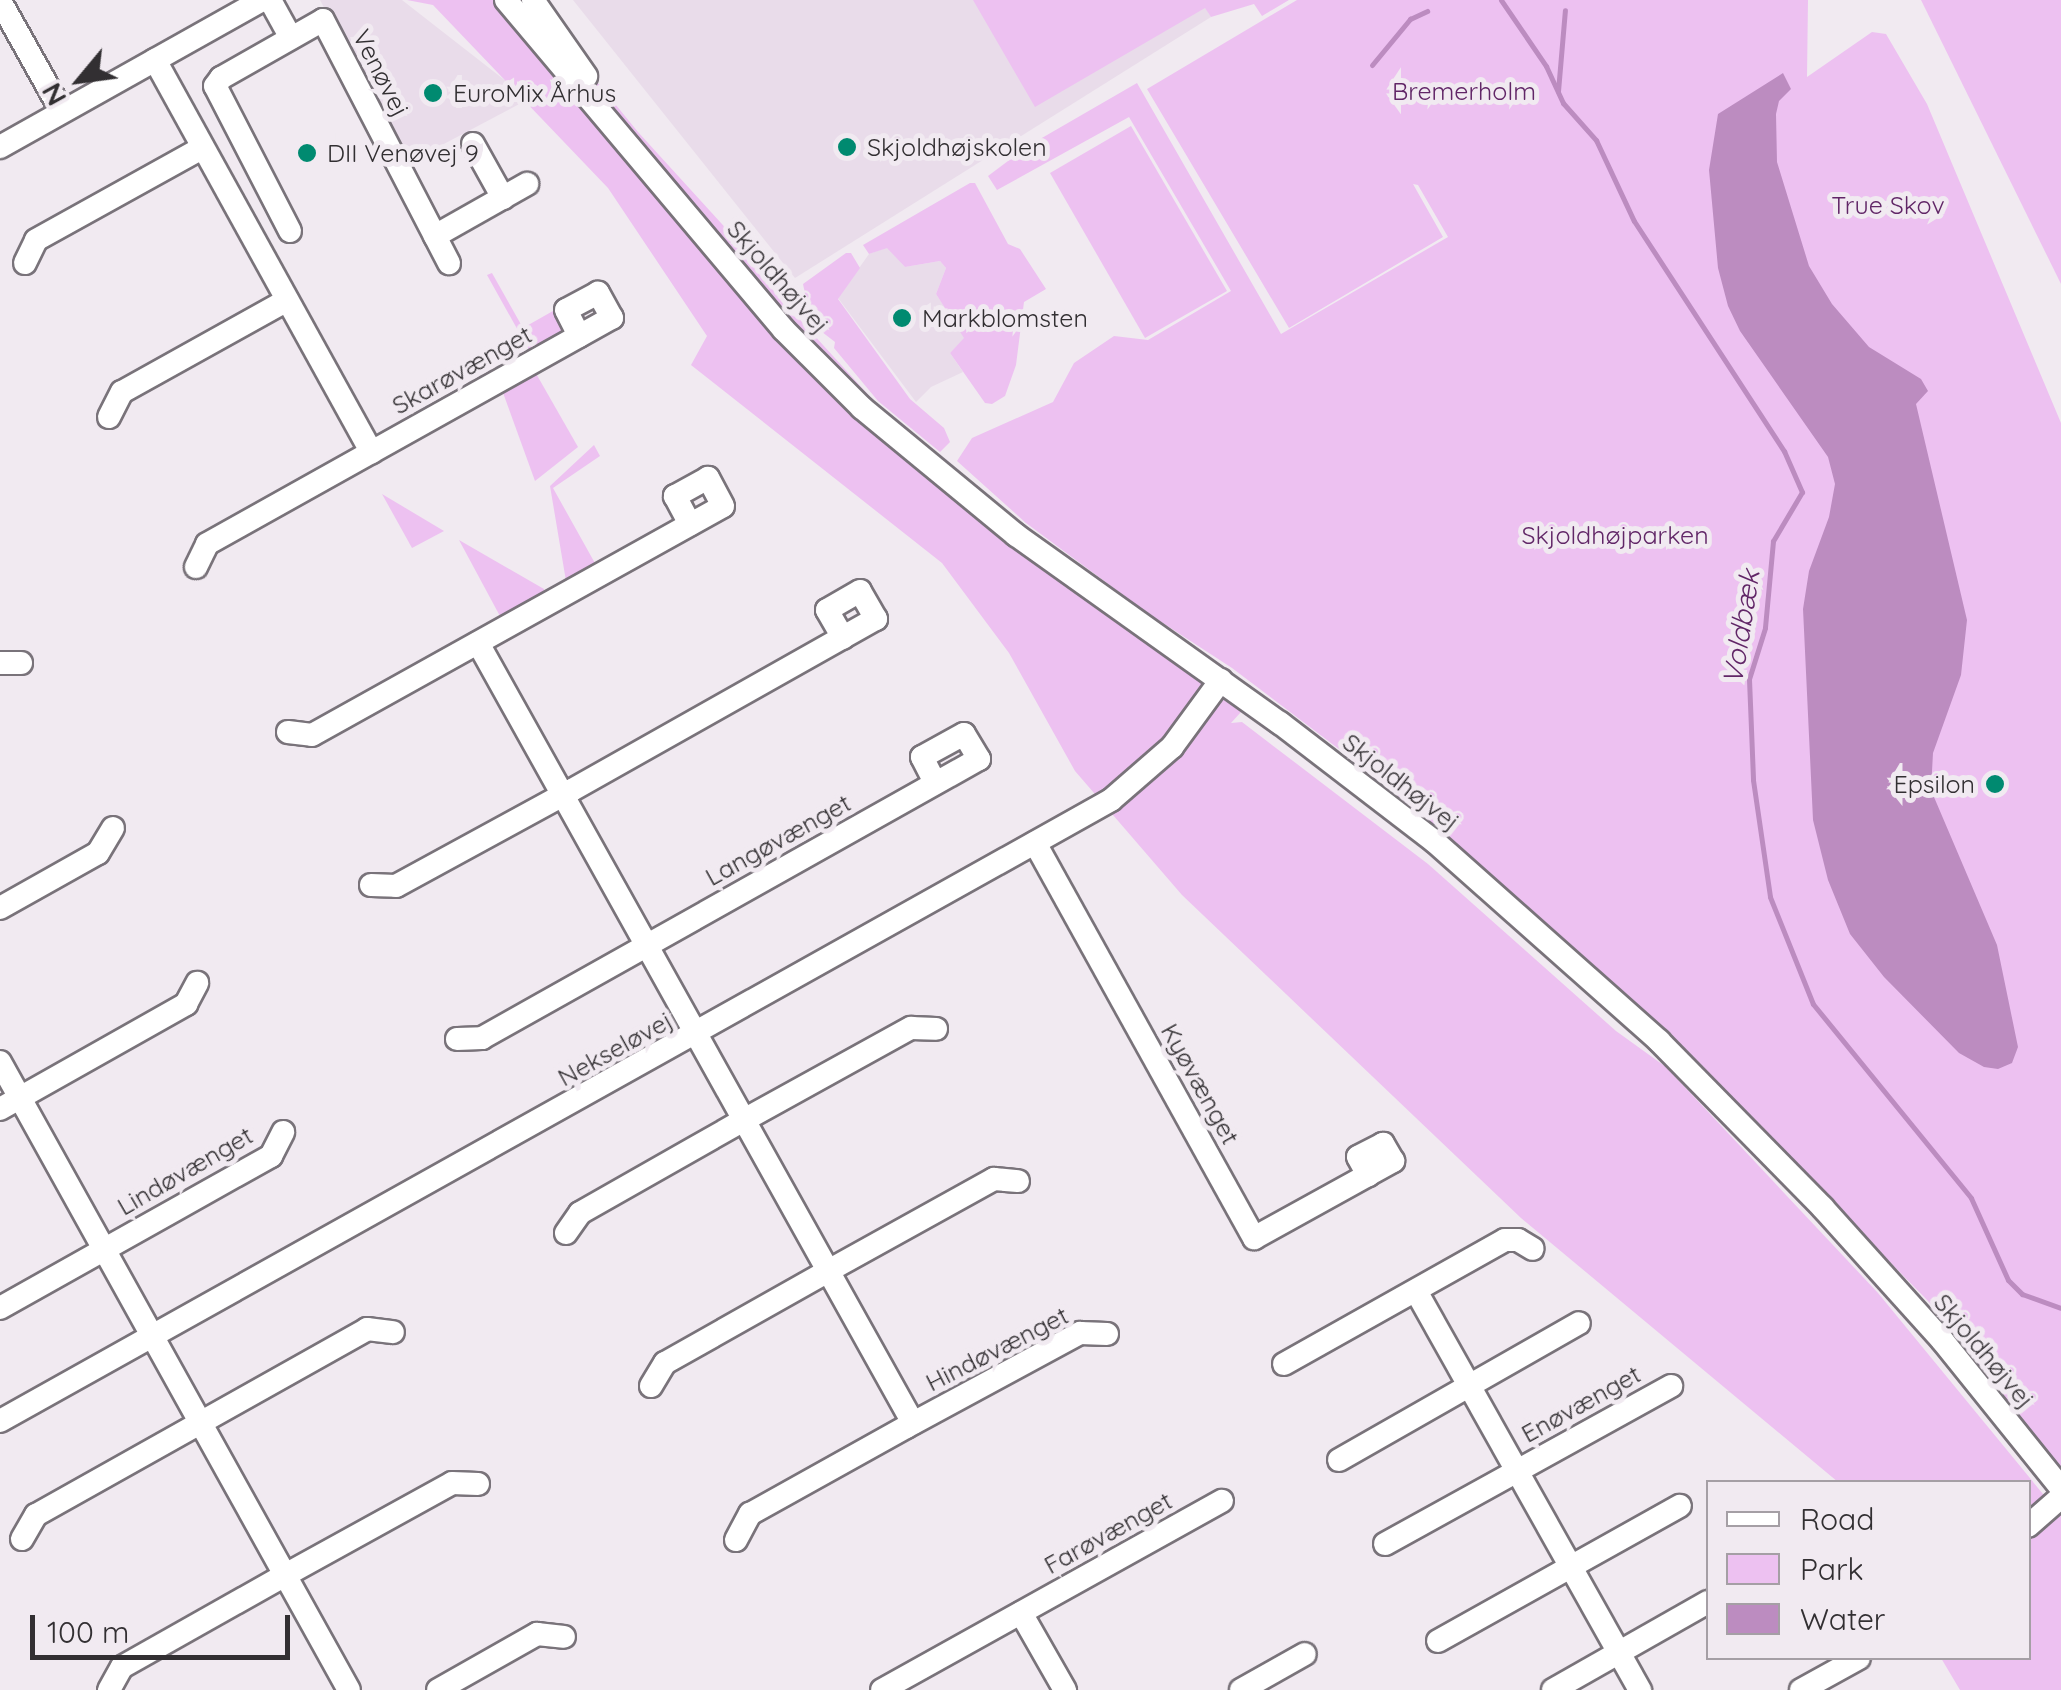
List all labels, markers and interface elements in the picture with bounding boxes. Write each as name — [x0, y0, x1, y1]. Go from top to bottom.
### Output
street label: Venøvej — [346, 25, 416, 121]
north arrow — [30, 30, 130, 130]
park label: Bremerholm — [1392, 76, 1536, 106]
text: N — [33, 77, 74, 112]
place label: EuroMix Århus — [453, 78, 616, 108]
marker: EuroMix Århus — [422, 82, 444, 104]
place label: Skjoldhøjskolen — [867, 132, 1047, 162]
marker: Skjoldhøjskolen — [836, 136, 858, 158]
place label: DII Venøvej 9 — [327, 138, 479, 168]
marker: DII Venøvej 9 — [296, 142, 318, 164]
park label: True Skov — [1831, 190, 1945, 220]
street label: Skjoldhøjvej — [721, 214, 835, 340]
place label: Markblomsten — [922, 303, 1088, 333]
marker: Markblomsten — [891, 307, 913, 329]
street label: Skarøvænget — [387, 319, 537, 421]
park label: Skjoldhøjparken — [1521, 520, 1709, 550]
water label: Voldbæk — [1715, 567, 1767, 687]
street label: Skjoldhøjvej — [1337, 727, 1465, 837]
place label: Epsilon — [1894, 769, 1975, 799]
marker: Epsilon — [1984, 773, 2006, 795]
street label: Langøvænget — [700, 788, 856, 892]
street label: Nekseløvej — [553, 1005, 677, 1093]
street label: Kyøvænget — [1155, 1018, 1245, 1150]
street label: Lindøvænget — [112, 1120, 258, 1222]
street label: Skjoldhøjvej — [1928, 1288, 2040, 1414]
street label: Hindøvænget — [921, 1300, 1073, 1398]
street label: Enøvænget — [1516, 1359, 1646, 1449]
legend — [1706, 1480, 2031, 1660]
street label: Farøvænget — [1039, 1486, 1177, 1580]
text: Road — [1800, 1500, 1874, 1538]
text: Park — [1800, 1550, 1864, 1588]
scale bar — [35, 1595, 295, 1657]
text: Water — [1800, 1600, 1885, 1638]
text: 100 m — [47, 1613, 129, 1651]

